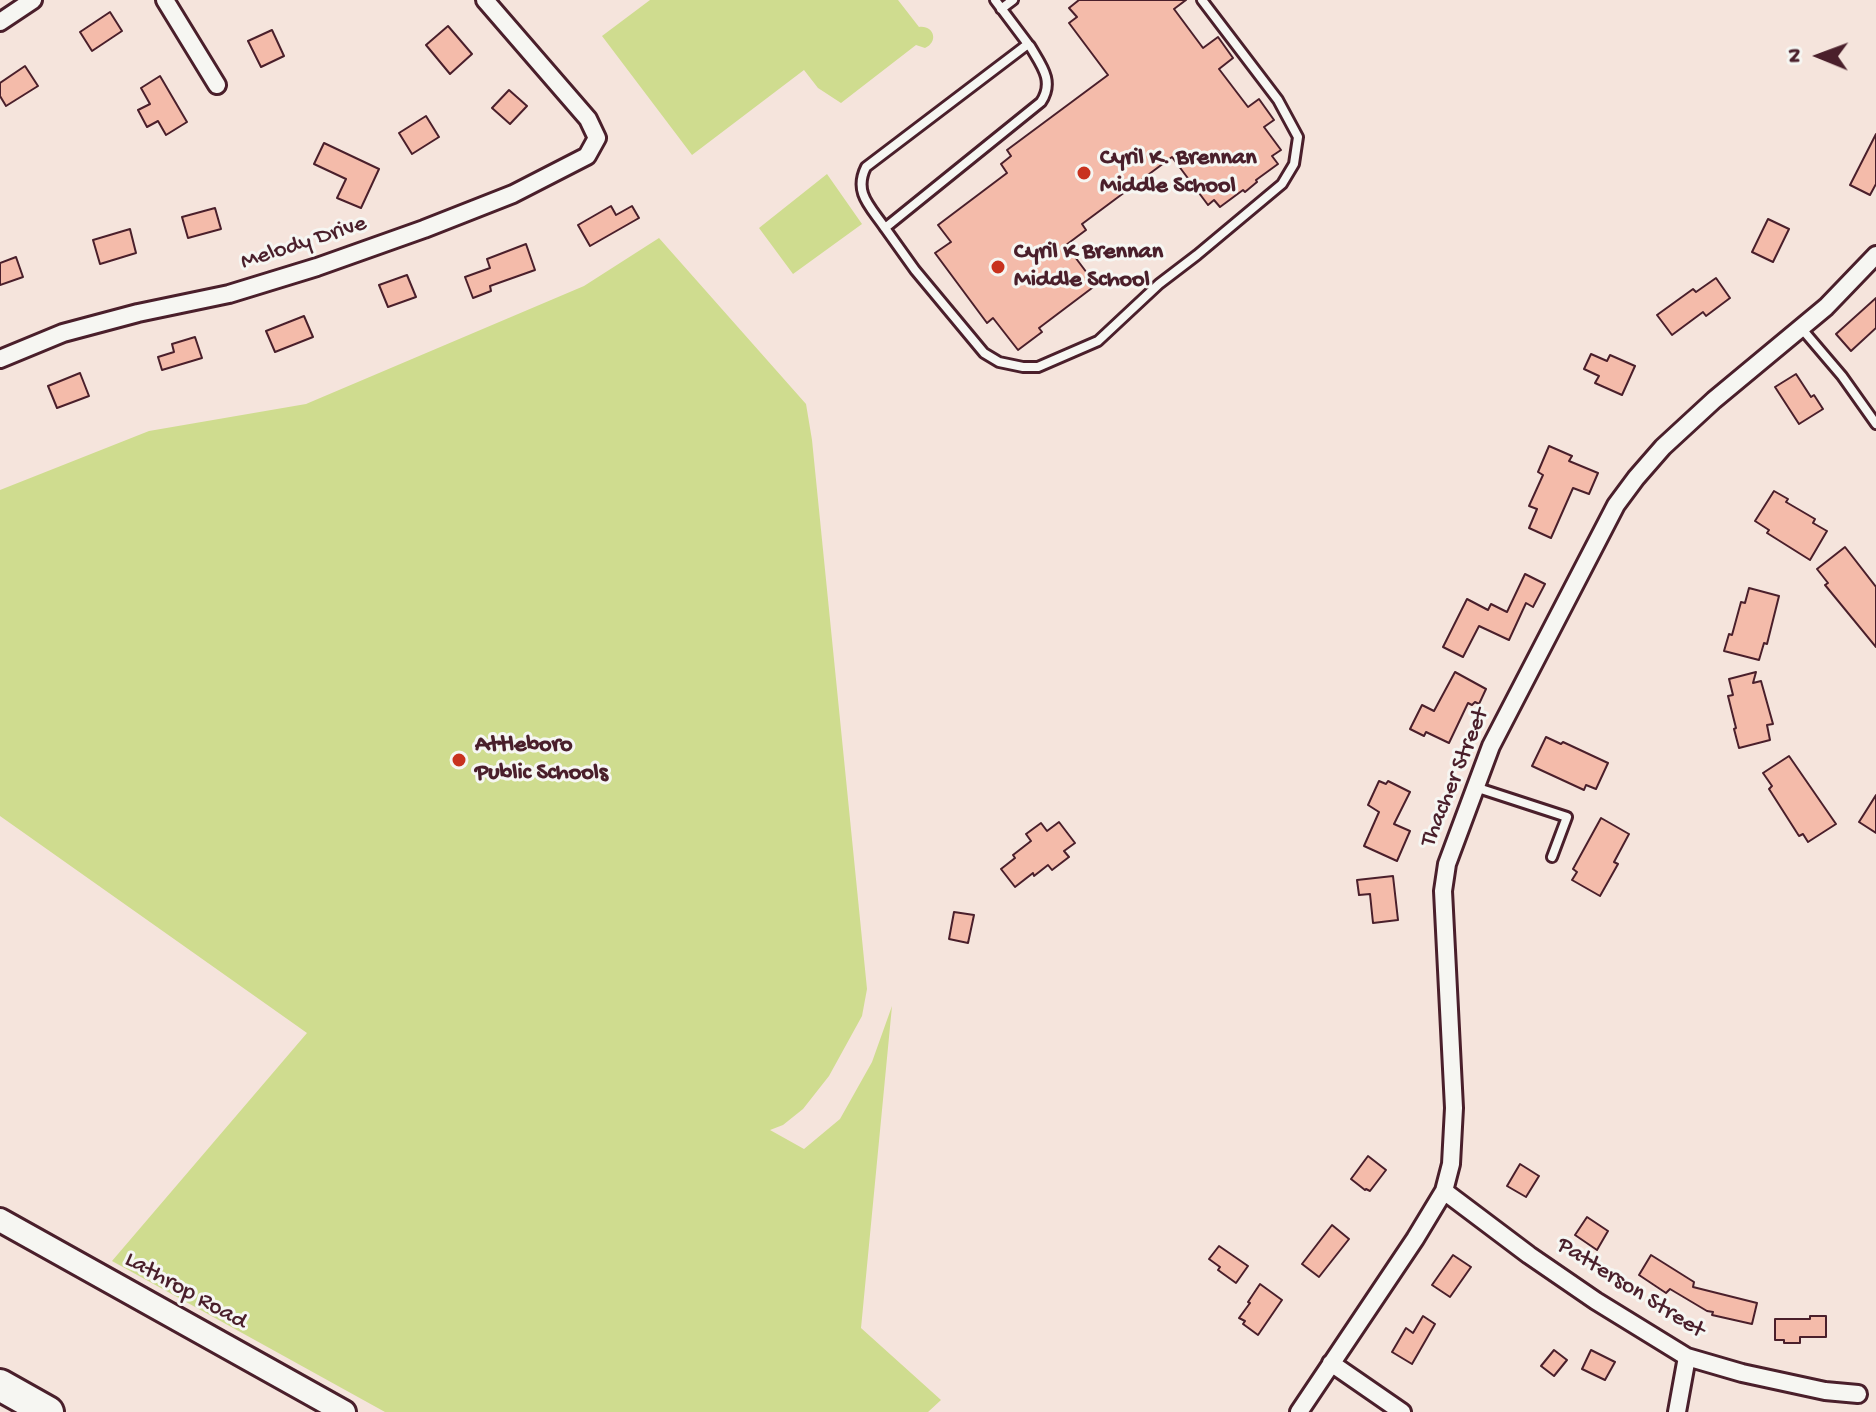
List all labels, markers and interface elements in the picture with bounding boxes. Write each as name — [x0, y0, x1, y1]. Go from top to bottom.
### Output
north arrow — [1780, 16, 1860, 96]
text: N — [1783, 48, 1809, 63]
place label: Cyril K. Brennan Middle School — [1100, 145, 1257, 201]
marker: Cyril K. Brennan Middle School — [1075, 164, 1093, 182]
street label: Melody Drive — [237, 210, 371, 278]
place label: Cyril K Brennan Middle School — [1014, 239, 1163, 295]
marker: Cyril K Brennan Middle School — [989, 258, 1007, 276]
street label: Thacher Street — [1415, 704, 1497, 852]
place label: Attleboro Public Schools — [475, 732, 608, 788]
marker: Attleboro Public Schools — [450, 751, 468, 769]
street label: Patterson Street — [1551, 1232, 1709, 1346]
street label: Lathrop Road — [119, 1247, 251, 1337]

